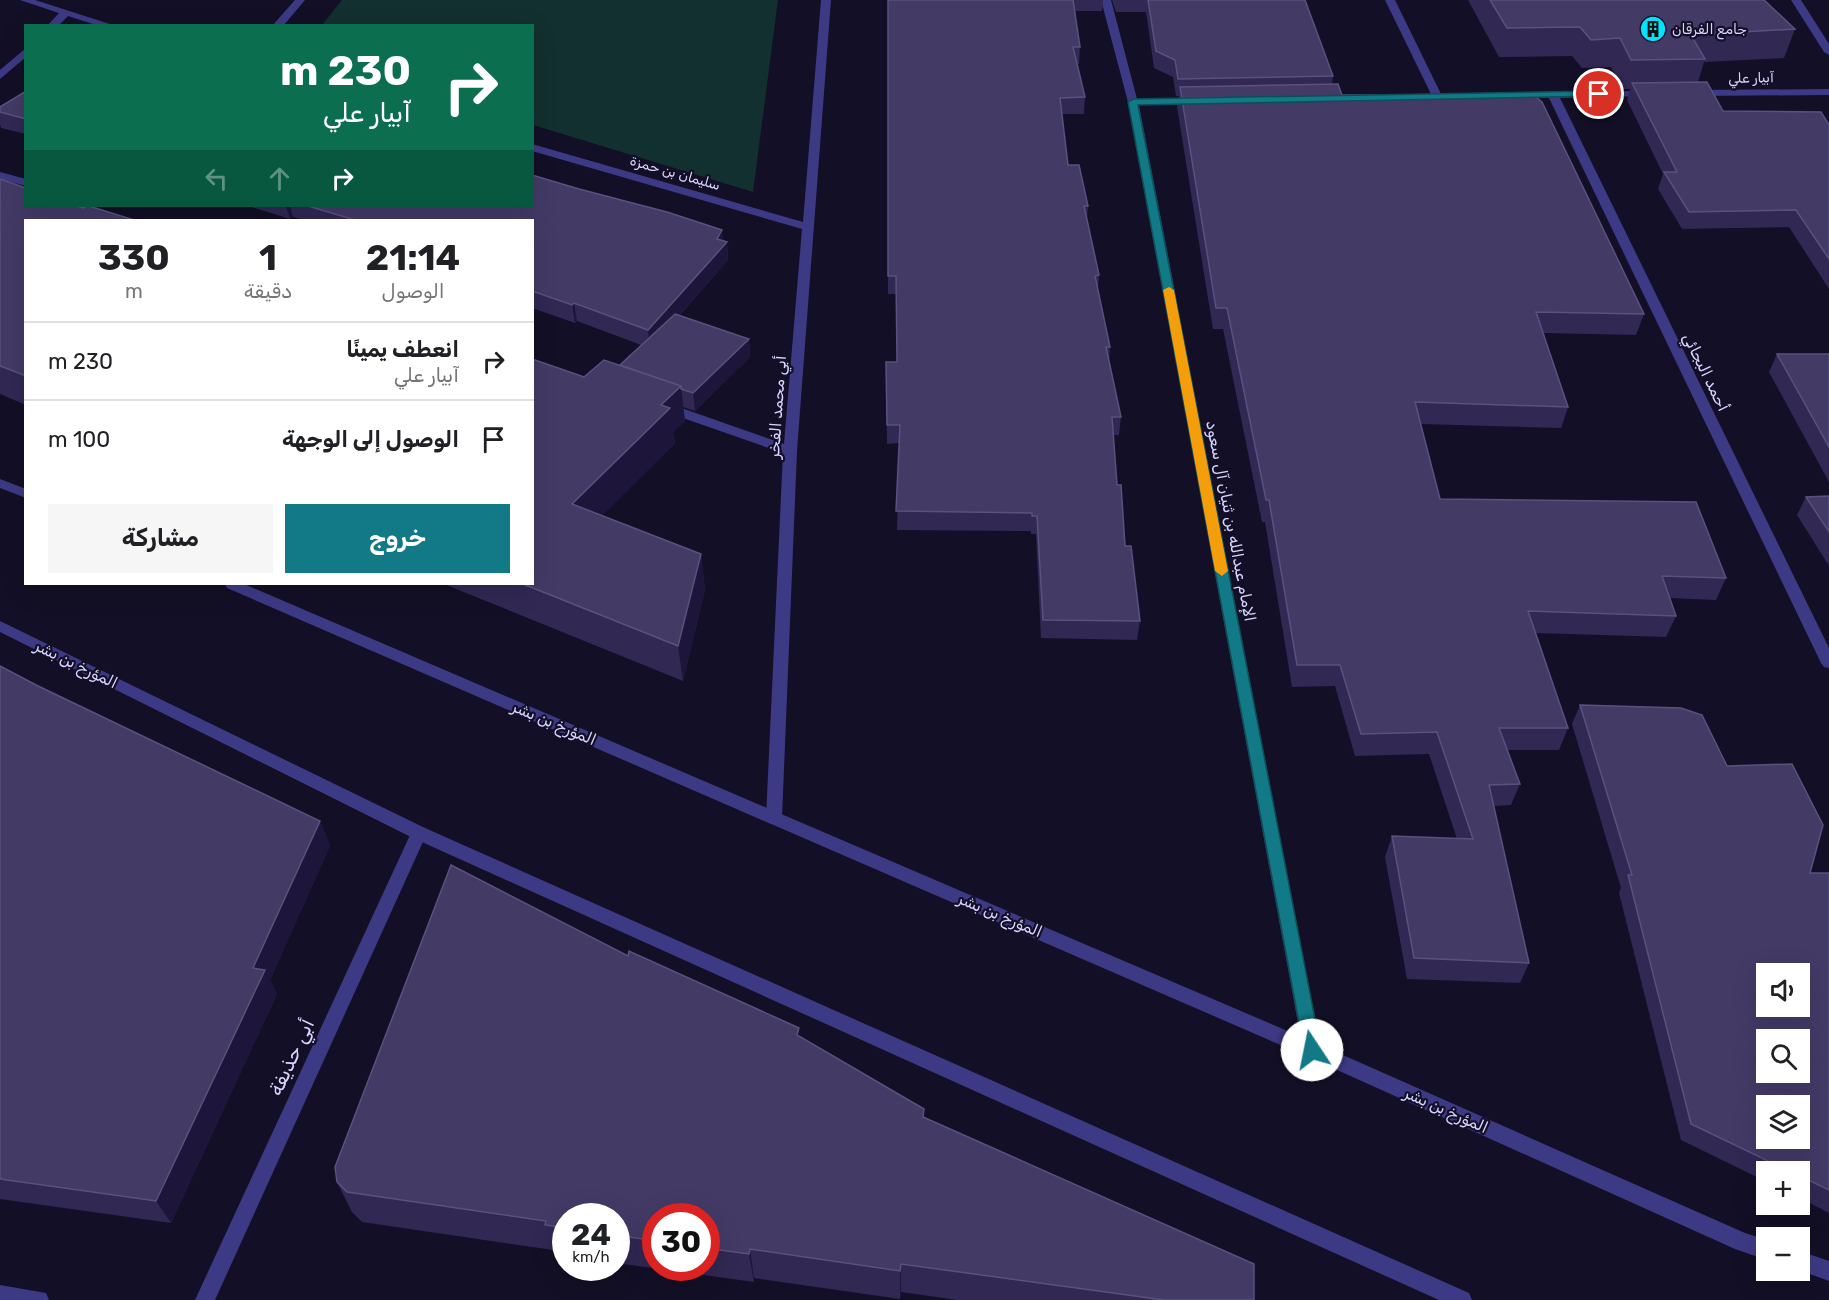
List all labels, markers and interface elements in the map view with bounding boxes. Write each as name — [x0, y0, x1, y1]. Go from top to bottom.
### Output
building icon: جامع الفرقان — [1638, 14, 1668, 44]
place label: جامع الفرقان — [1672, 21, 1747, 40]
text: 230 m — [280, 46, 411, 96]
icon: right — [432, 48, 510, 126]
pin — [1573, 68, 1624, 119]
street label: آبيار علي — [1728, 69, 1774, 89]
icon: arrive — [1582, 77, 1615, 110]
text: آبيار علي — [323, 97, 411, 129]
street label: سليمان بن حمزة — [628, 152, 722, 194]
icon: left — [200, 162, 233, 195]
icon: ahead — [263, 162, 296, 195]
icon: right — [326, 162, 359, 195]
text: 330 — [98, 236, 170, 279]
text: 1 — [259, 236, 277, 279]
text: 21:14 — [366, 236, 460, 279]
text: m — [125, 279, 143, 303]
text: دقيقة — [244, 279, 292, 303]
text: الوصول — [381, 279, 445, 303]
street label: أحمد البجائي — [1676, 330, 1733, 416]
text: انعطف يمينًا — [346, 336, 459, 363]
icon: right — [477, 345, 510, 378]
text: 230 m — [48, 348, 113, 375]
street label: أبي محمد الفخر — [764, 355, 793, 460]
text: آبيار علي — [394, 363, 459, 387]
street label: الإمام عبدالله بن ثنيان آل سعود — [1201, 419, 1260, 623]
icon: arrive — [477, 423, 510, 456]
text: 100 m — [48, 426, 110, 453]
text: الوصول إلى الوجهة — [282, 426, 459, 453]
button: مشاركة — [48, 504, 273, 573]
button: خروج — [285, 504, 510, 573]
street label: المؤرخ بن بشر — [30, 635, 121, 694]
street label: المؤرخ بن بشر — [507, 696, 599, 751]
street label: المؤرخ بن بشر — [953, 888, 1045, 943]
map controls — [1756, 963, 1810, 1281]
button: sound — [1756, 963, 1810, 1017]
street label: أبي حذيفة — [263, 1015, 322, 1101]
position arrow — [1280, 1018, 1344, 1082]
button: search — [1756, 1029, 1810, 1083]
street label: المؤرخ بن بشر — [1399, 1083, 1491, 1139]
button: layers — [1756, 1095, 1810, 1149]
button: + — [1756, 1161, 1810, 1215]
speed limit sign: 30 — [642, 1203, 720, 1281]
text: 24 — [571, 1217, 611, 1253]
button: − — [1756, 1227, 1810, 1281]
text: km/h — [572, 1248, 610, 1266]

